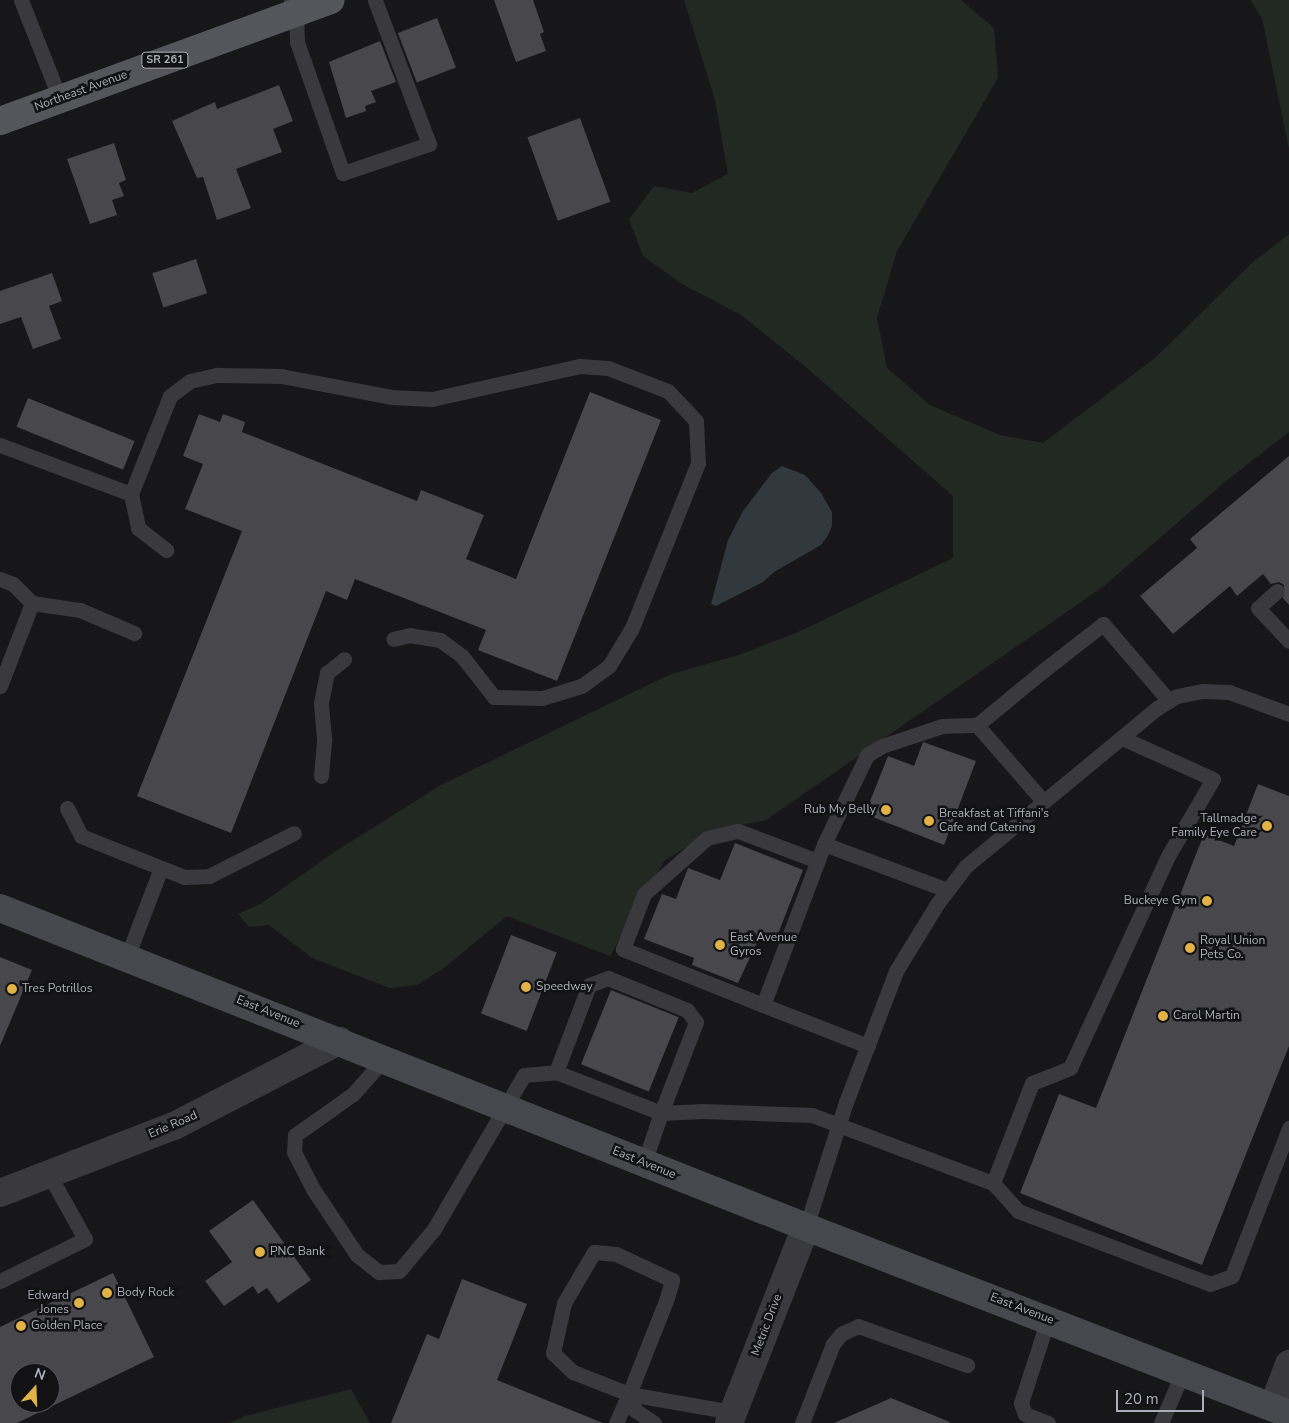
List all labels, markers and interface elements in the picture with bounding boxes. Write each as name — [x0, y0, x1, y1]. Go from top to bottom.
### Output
road number: SR 261 — [141, 52, 189, 68]
street label: Northeast Avenue — [33, 68, 129, 114]
place label: Rub My Belly — [804, 803, 876, 817]
marker: Rub My Belly — [880, 804, 892, 816]
place label: Breakfast at Tiffani's Cafe and Catering — [939, 807, 1049, 835]
place label: Tallmadge Family Eye Care — [1171, 812, 1257, 840]
marker: Breakfast at Tiffani's Cafe and Catering — [923, 815, 935, 827]
marker: Tallmadge Family Eye Care — [1261, 820, 1273, 832]
place label: Buckeye Gym — [1124, 894, 1197, 908]
marker: Buckeye Gym — [1201, 895, 1213, 907]
place label: East Avenue Gyros — [730, 931, 797, 959]
place label: Royal Union Pets Co. — [1200, 934, 1265, 962]
marker: East Avenue Gyros — [714, 939, 726, 951]
marker: Royal Union Pets Co. — [1184, 942, 1196, 954]
place label: Speedway — [536, 980, 593, 994]
marker: Speedway — [520, 981, 532, 993]
place label: Tres Potrillos — [22, 982, 92, 996]
marker: Tres Potrillos — [6, 983, 18, 995]
street label: East Avenue — [234, 993, 302, 1031]
place label: Carol Martin — [1173, 1009, 1240, 1023]
marker: Carol Martin — [1157, 1010, 1169, 1022]
street label: Erie Road — [147, 1108, 199, 1142]
street label: East Avenue — [610, 1144, 678, 1182]
place label: PNC Bank — [270, 1245, 325, 1259]
marker: PNC Bank — [254, 1246, 266, 1258]
place label: Body Rock — [117, 1286, 174, 1300]
marker: Body Rock — [101, 1287, 113, 1299]
place label: Edward Jones — [28, 1289, 69, 1317]
street label: East Avenue — [988, 1290, 1056, 1328]
street label: Metric Drive — [749, 1292, 785, 1358]
marker: Edward Jones — [73, 1297, 85, 1309]
place label: Golden Place — [31, 1319, 102, 1333]
marker: Golden Place — [15, 1320, 27, 1332]
north arrow — [10, 1363, 60, 1413]
text: N — [32, 1364, 48, 1385]
scale bar — [1119, 1380, 1206, 1412]
text: 20 m — [1124, 1389, 1159, 1409]

